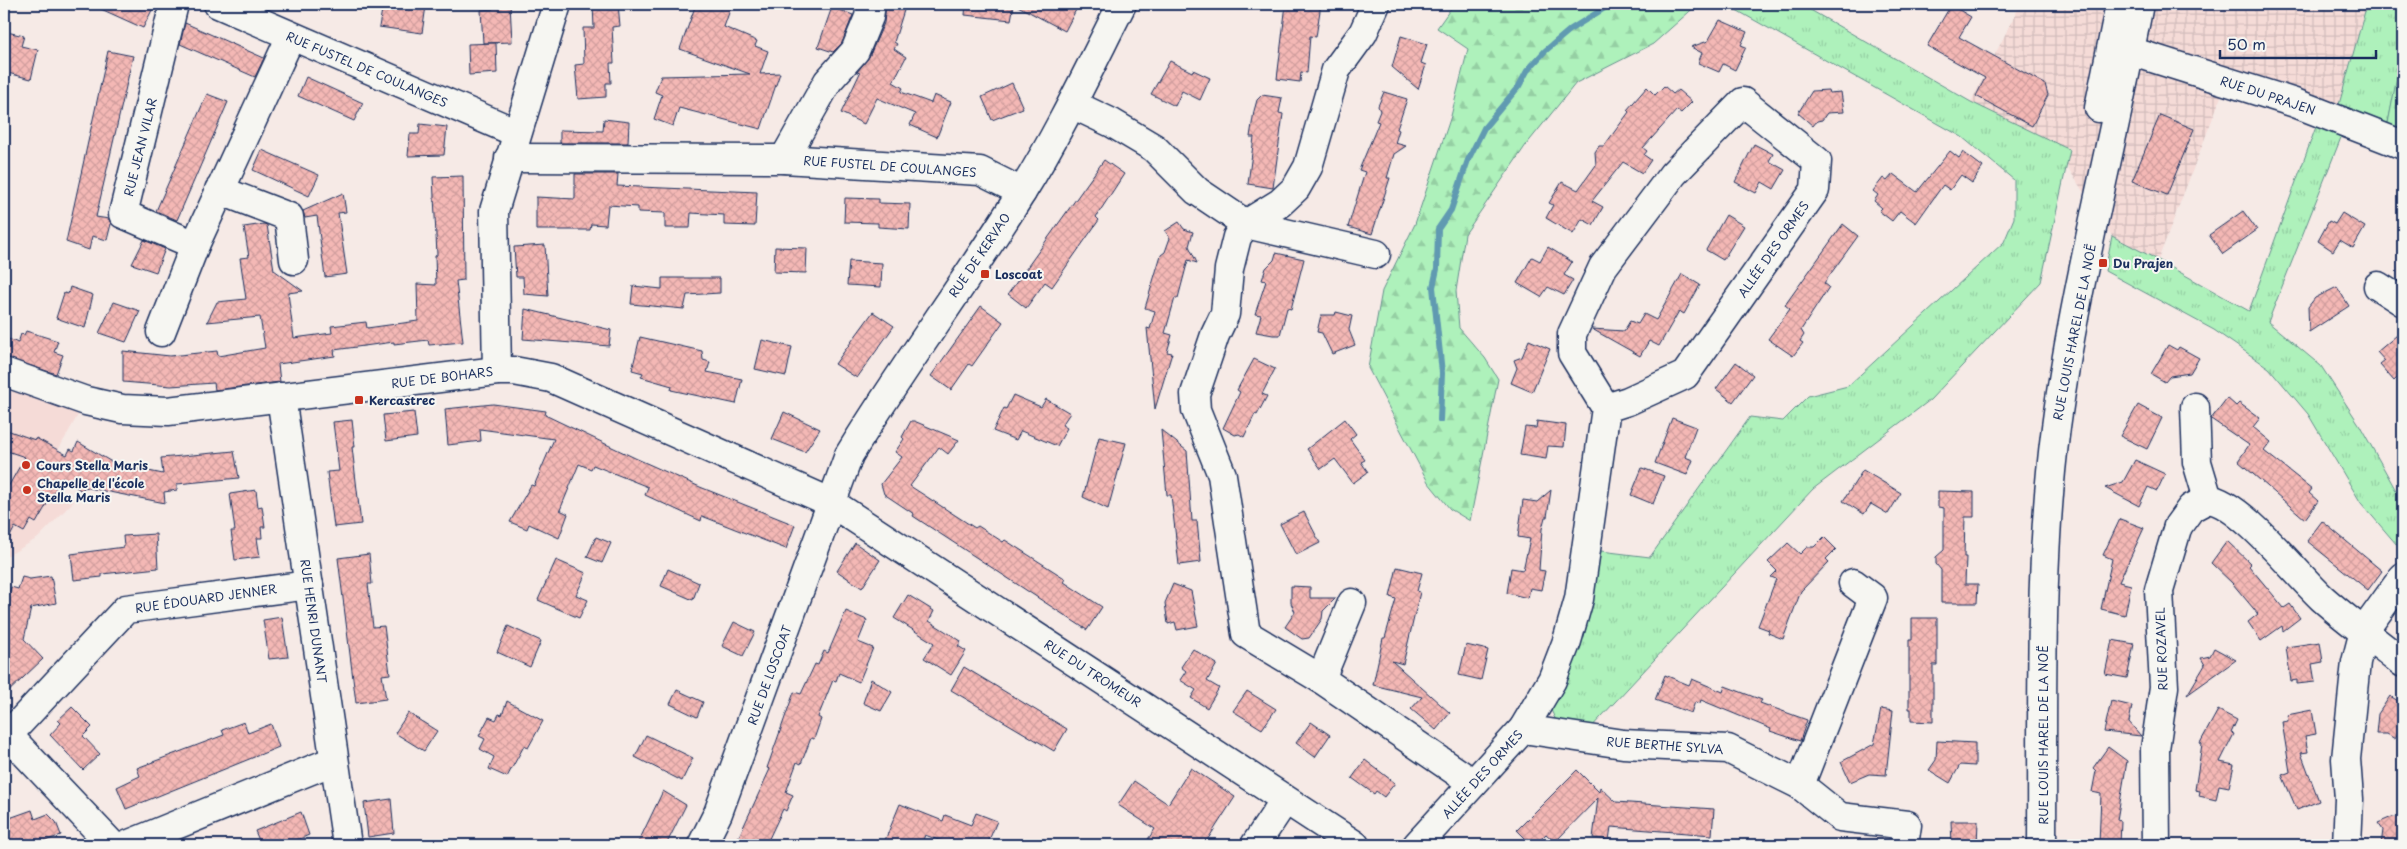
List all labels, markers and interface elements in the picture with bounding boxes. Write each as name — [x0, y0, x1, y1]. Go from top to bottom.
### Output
street label: RUE FUSTEL DE COULANGES — [283, 27, 451, 111]
scale bar — [2220, 28, 2376, 60]
text: 50 m — [2227, 32, 2266, 55]
street label: RUE DU PRAJEN — [2218, 71, 2318, 119]
street label: RUE JEAN VILAR — [119, 95, 161, 198]
street label: RUE FUSTEL DE COULANGES — [803, 151, 977, 181]
street label: ALLÉE DES ORMES — [1733, 197, 1813, 301]
street label: RUE DE KERVAO — [944, 209, 1014, 301]
street label: RUE LOUIS HAREL DE LA NOË — [2048, 242, 2100, 422]
place label: Du Prajen — [2113, 254, 2173, 272]
marker: Du Prajen — [2097, 257, 2109, 269]
place label: Loscoat — [995, 265, 1043, 283]
marker: Loscoat — [979, 268, 991, 280]
street label: RUE DE BOHARS — [390, 362, 494, 392]
place label: Kercastrec — [369, 391, 435, 409]
marker: Kercastrec — [353, 394, 365, 406]
place label: Cours Stella Maris — [36, 456, 148, 474]
marker: Cours Stella Maris — [20, 459, 32, 471]
place label: Chapelle de l'école Stella Maris — [37, 474, 145, 506]
marker: Chapelle de l'école Stella Maris — [21, 484, 33, 496]
street label: RUE HENRI DUNANT — [296, 558, 332, 685]
street label: RUE ÉDOUARD JENNER — [134, 579, 278, 617]
street label: RUE ROZAVEL — [2151, 607, 2171, 691]
street label: RUE DE LOSCOAT — [743, 622, 796, 727]
street label: RUE DU TROMEUR — [1041, 635, 1145, 711]
street label: RUE LOUIS HAREL DE LA NOË — [2034, 645, 2052, 825]
street label: ALLÉE DES ORMES — [1437, 726, 1527, 822]
street label: RUE BERTHE SYLVA — [1606, 732, 1725, 758]

